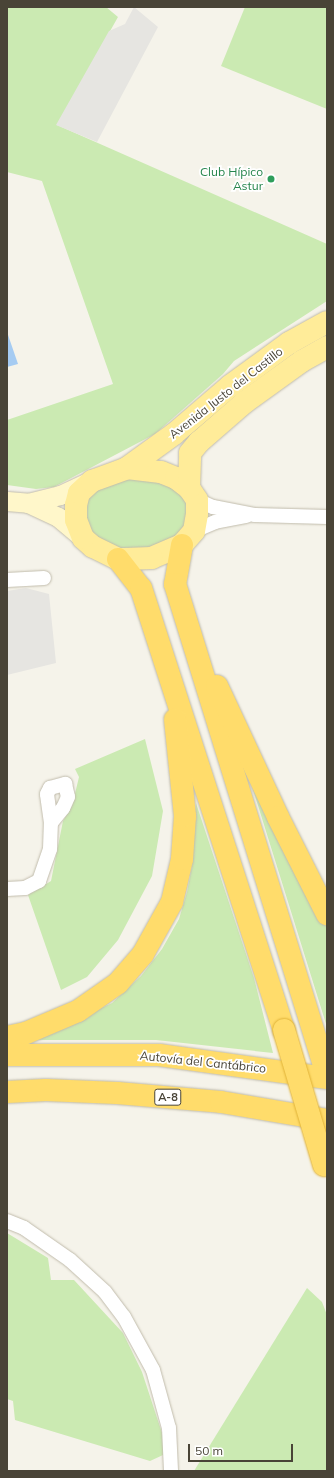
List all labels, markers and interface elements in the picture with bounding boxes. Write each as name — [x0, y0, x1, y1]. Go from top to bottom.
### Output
place label: Club Hípico Astur — [200, 165, 263, 193]
marker: Club Hípico Astur — [266, 174, 276, 184]
street label: Avenida Justo del Castillo — [166, 344, 286, 442]
street label: Autovía del Cantábrico — [139, 1048, 267, 1076]
road number: A-8 — [154, 1088, 182, 1106]
scale bar — [190, 1436, 295, 1462]
text: 50 m — [195, 1443, 223, 1458]

